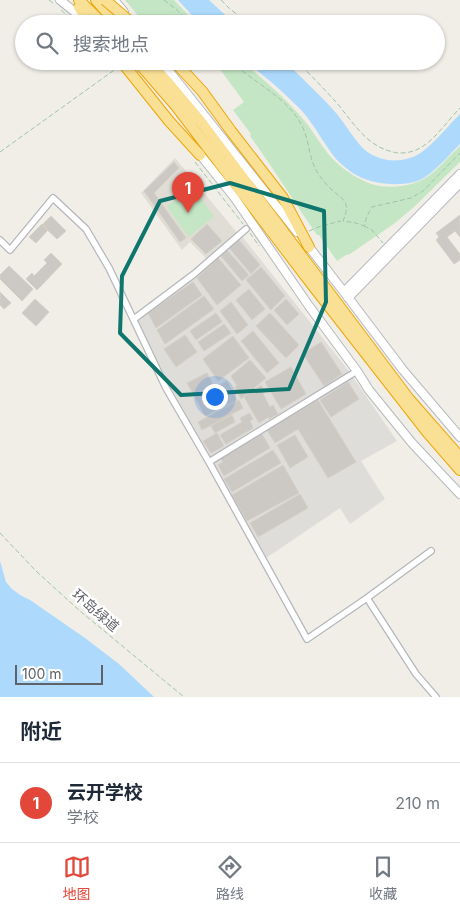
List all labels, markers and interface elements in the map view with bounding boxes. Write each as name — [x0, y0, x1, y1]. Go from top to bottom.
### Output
search box — [15, 15, 445, 70]
icon: search — [33, 29, 61, 57]
text: 搜索地点 — [73, 33, 149, 56]
pin: 1 — [172, 172, 204, 213]
your location — [202, 384, 228, 410]
street label: 环岛绿道 — [69, 585, 123, 635]
scale bar — [15, 662, 102, 685]
text: 100 m — [22, 665, 62, 682]
text: 附近 — [20, 719, 62, 744]
text: 云开学校 — [67, 781, 143, 804]
text: 1 — [33, 793, 39, 813]
text: 210 m — [395, 793, 440, 813]
text: 学校 — [67, 807, 99, 827]
tab: 地图 — [63, 853, 91, 903]
tab: 路线 — [216, 853, 244, 903]
tab: 收藏 — [369, 853, 397, 903]

